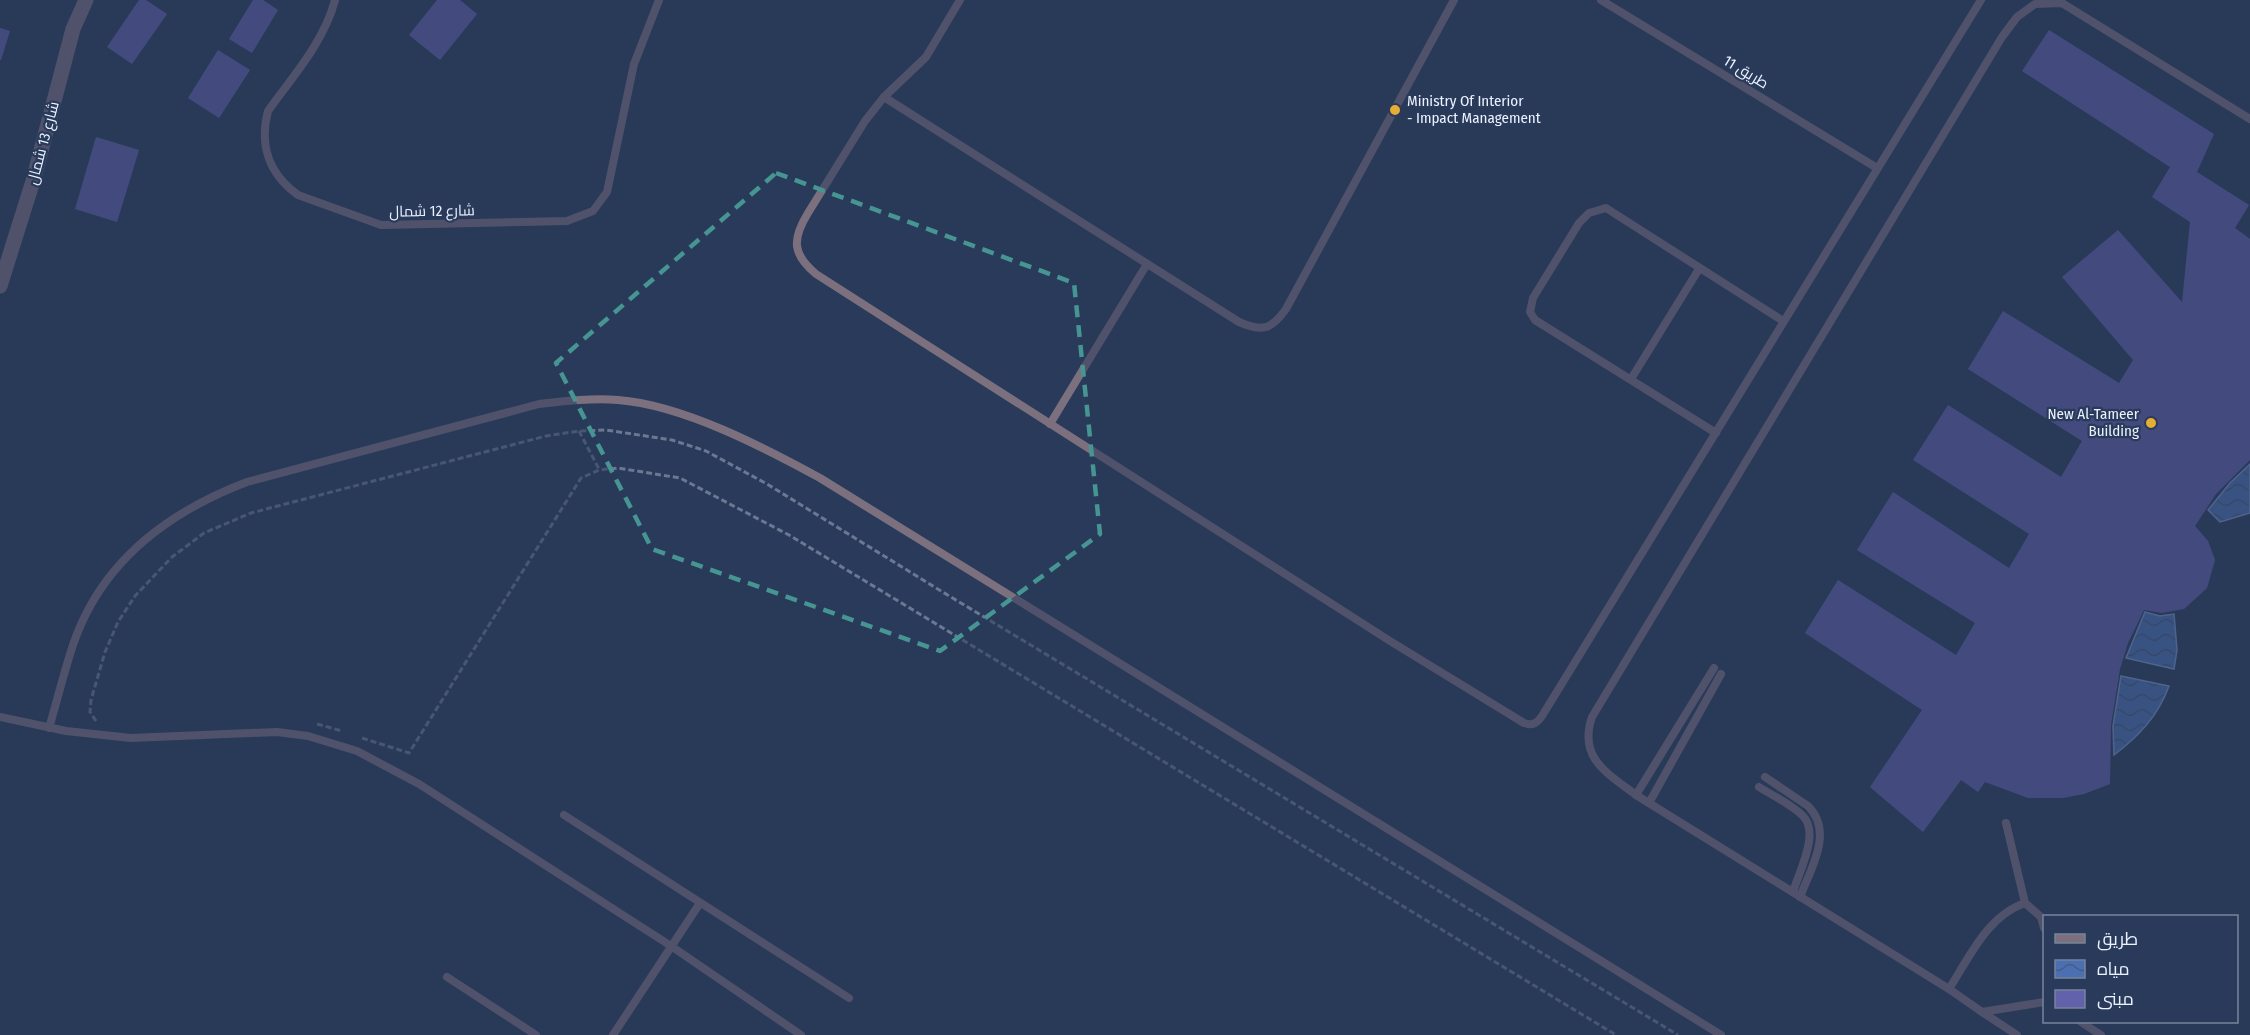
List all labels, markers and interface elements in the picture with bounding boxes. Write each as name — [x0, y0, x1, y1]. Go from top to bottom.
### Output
street label: طريق 11 — [1720, 52, 1772, 93]
place label: Ministry Of Interior - Impact Management — [1407, 92, 1541, 127]
street label: شارع 13 شمال — [23, 99, 65, 187]
marker: Ministry Of Interior - Impact Management — [1388, 103, 1402, 117]
street label: شارع 12 شمال — [389, 201, 475, 223]
place label: New Al-Tameer Building — [2048, 405, 2140, 440]
marker: New Al-Tameer Building — [2144, 416, 2158, 430]
legend — [2043, 915, 2238, 1023]
text: طريق — [2097, 928, 2138, 951]
text: مياه — [2097, 958, 2130, 980]
text: مبنى — [2097, 988, 2134, 1010]

